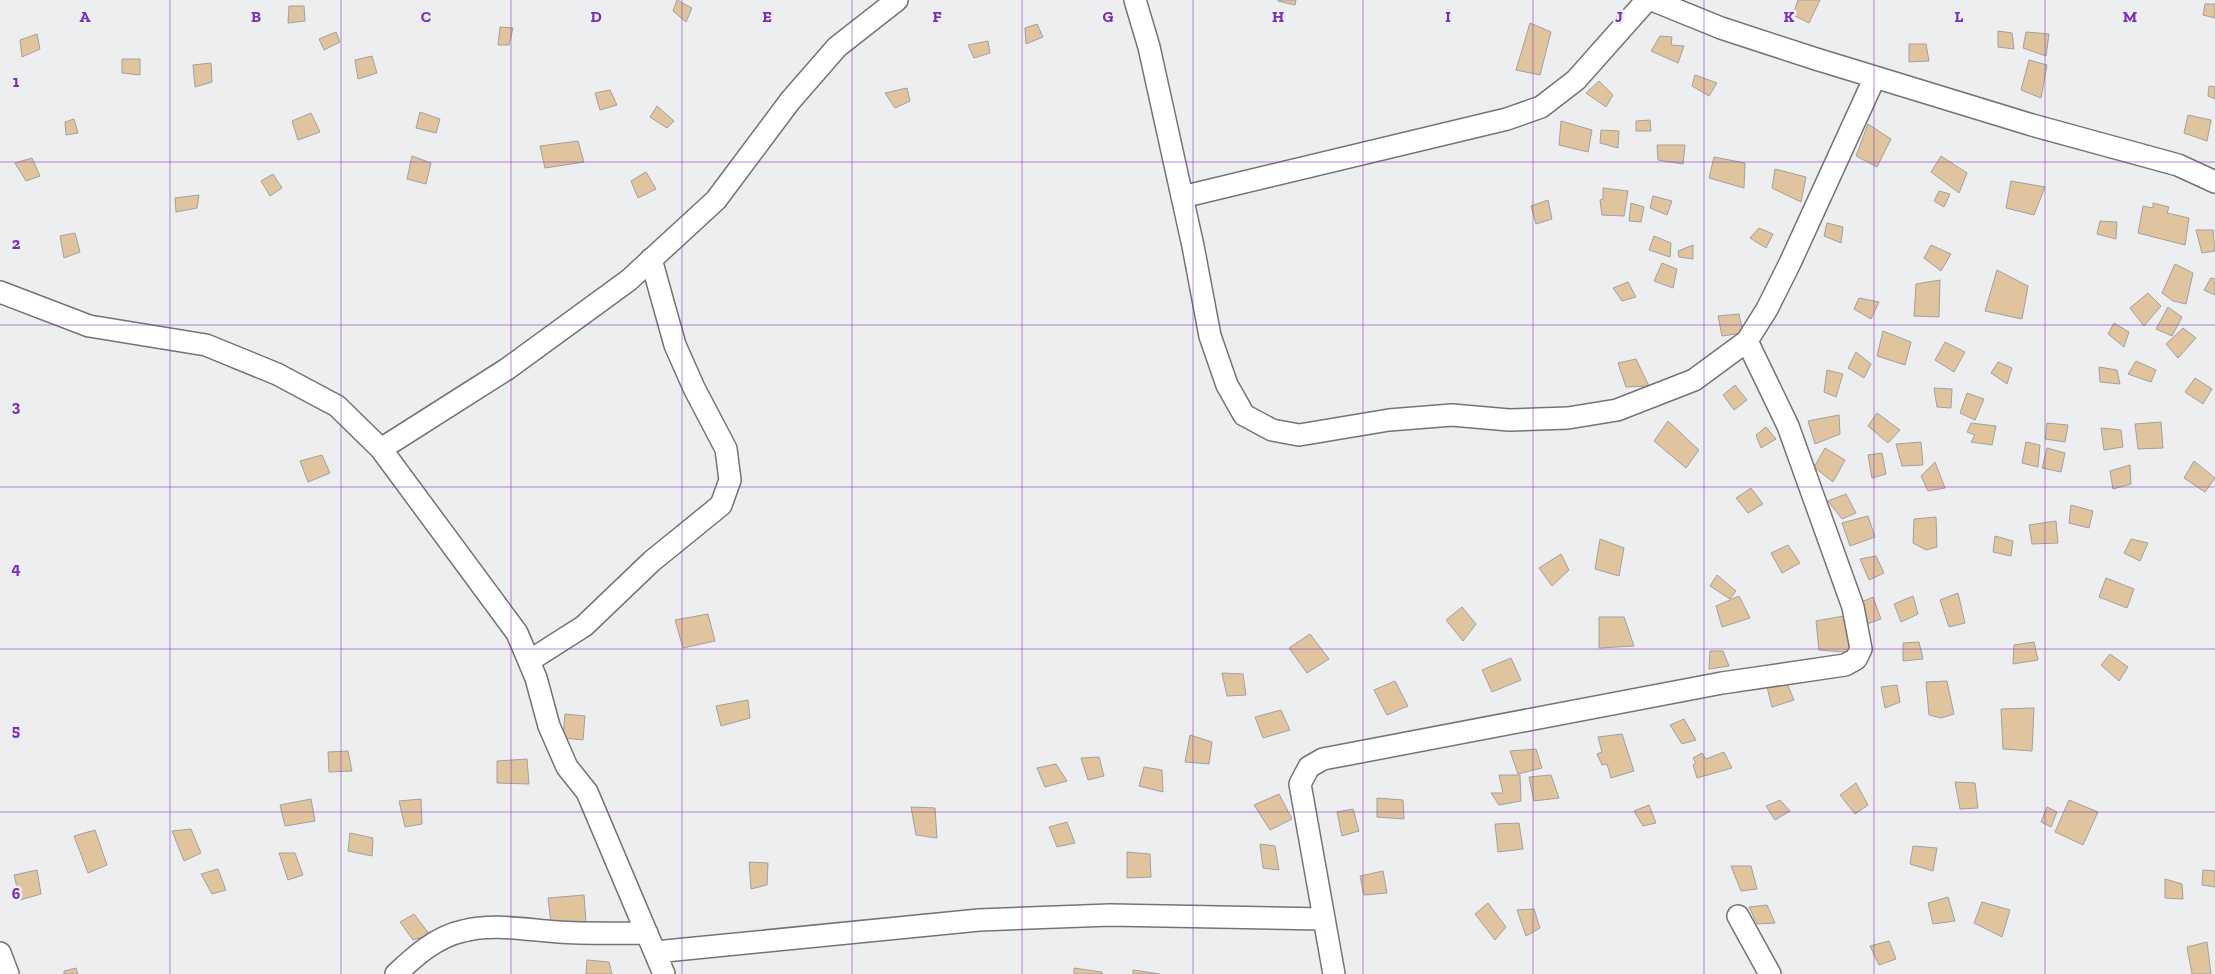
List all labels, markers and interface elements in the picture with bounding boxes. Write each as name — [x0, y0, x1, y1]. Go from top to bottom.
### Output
text: A — [80, 7, 91, 26]
text: B — [251, 7, 261, 26]
text: C — [421, 7, 431, 26]
text: D — [590, 7, 602, 26]
text: E — [762, 7, 772, 26]
text: F — [932, 7, 942, 26]
text: G — [1103, 7, 1114, 26]
text: H — [1272, 7, 1284, 26]
text: I — [1445, 7, 1451, 26]
text: J — [1615, 7, 1623, 26]
text: K — [1784, 7, 1795, 26]
text: L — [1955, 7, 1964, 26]
text: M — [2123, 7, 2137, 26]
text: 1 — [13, 72, 20, 91]
text: 2 — [12, 234, 21, 253]
text: 3 — [12, 397, 21, 416]
text: 4 — [11, 559, 21, 578]
text: 5 — [12, 721, 20, 740]
text: 6 — [12, 884, 21, 903]

